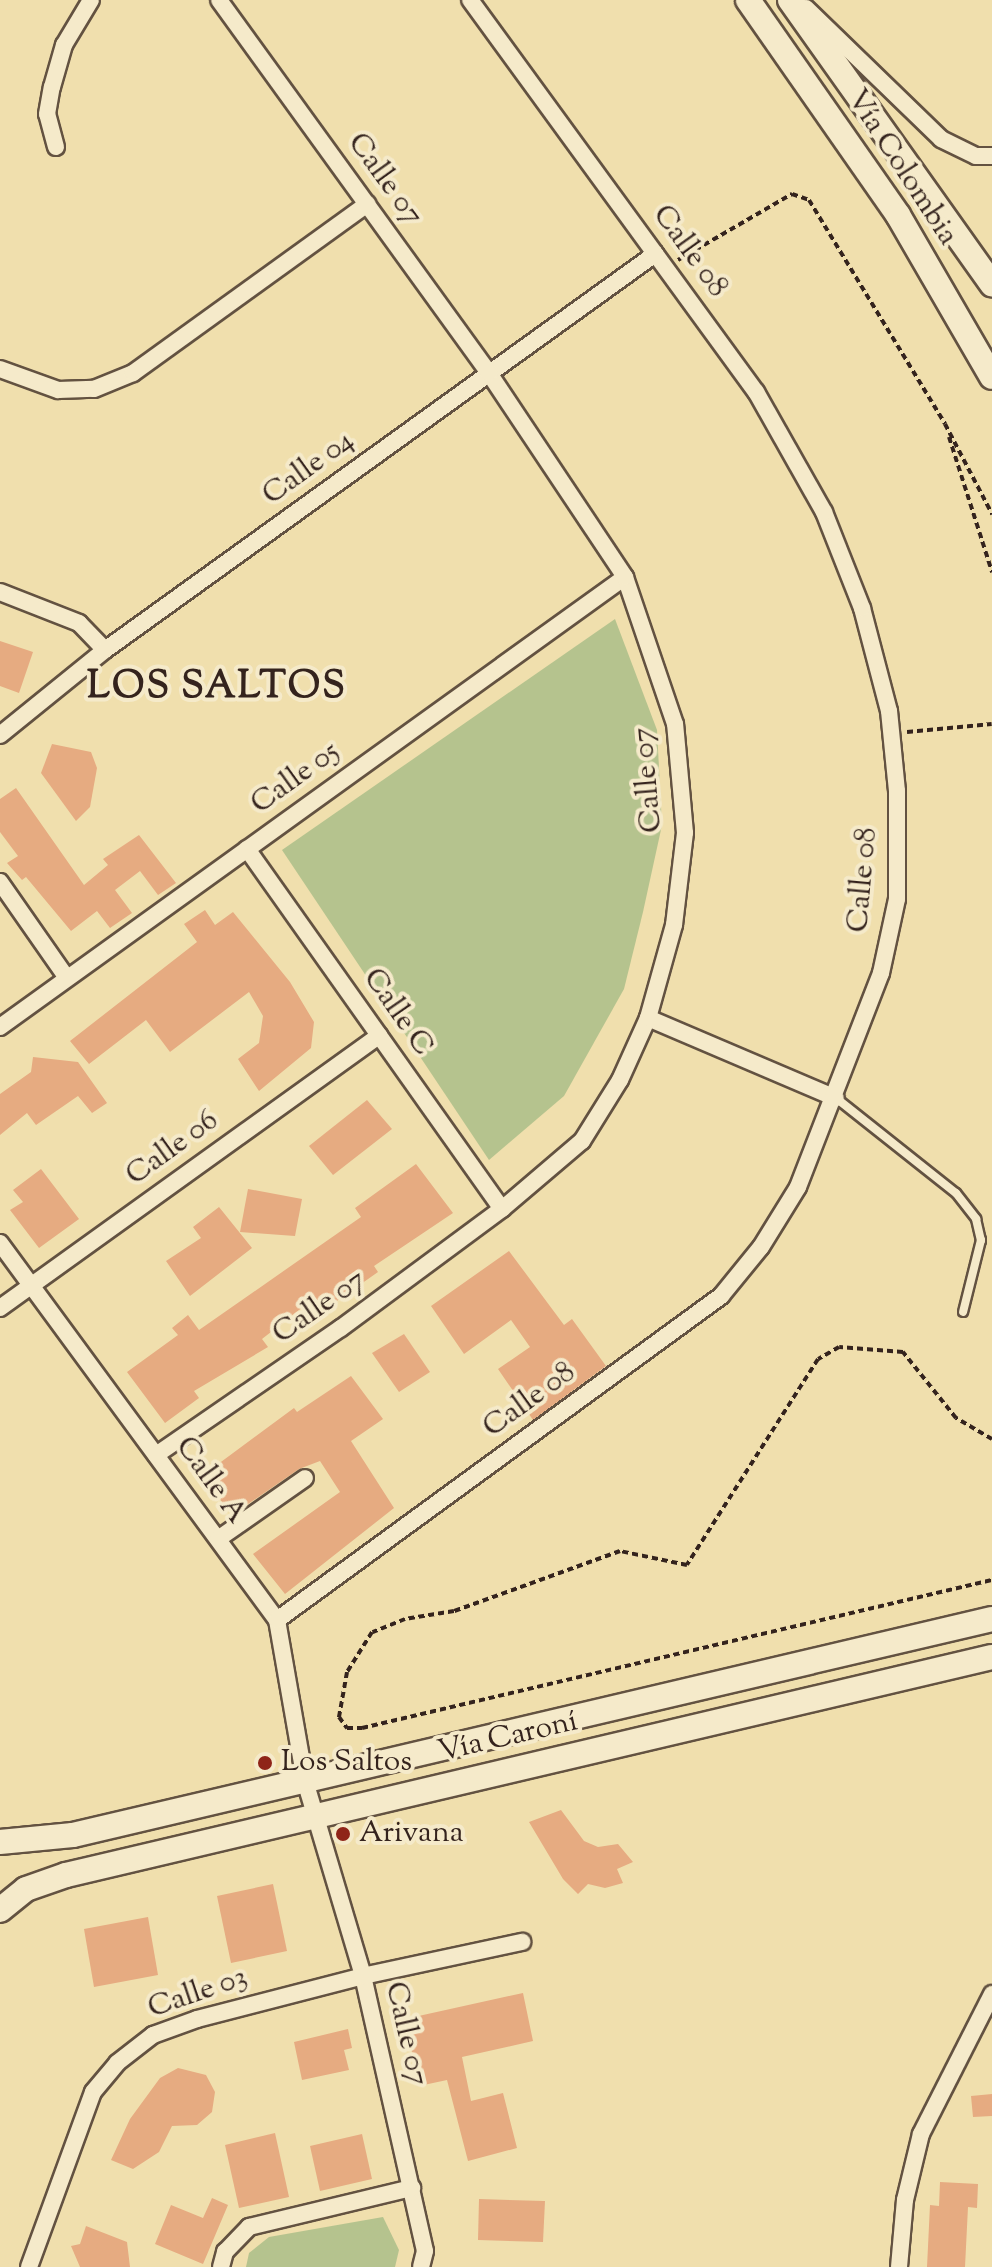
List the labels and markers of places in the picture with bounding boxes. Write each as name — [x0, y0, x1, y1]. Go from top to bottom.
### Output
place label: Los Saltos — [281, 1745, 412, 1781]
marker: Los Saltos — [256, 1754, 274, 1772]
place label: Arivana — [359, 1816, 463, 1852]
marker: Arivana — [334, 1825, 352, 1843]

